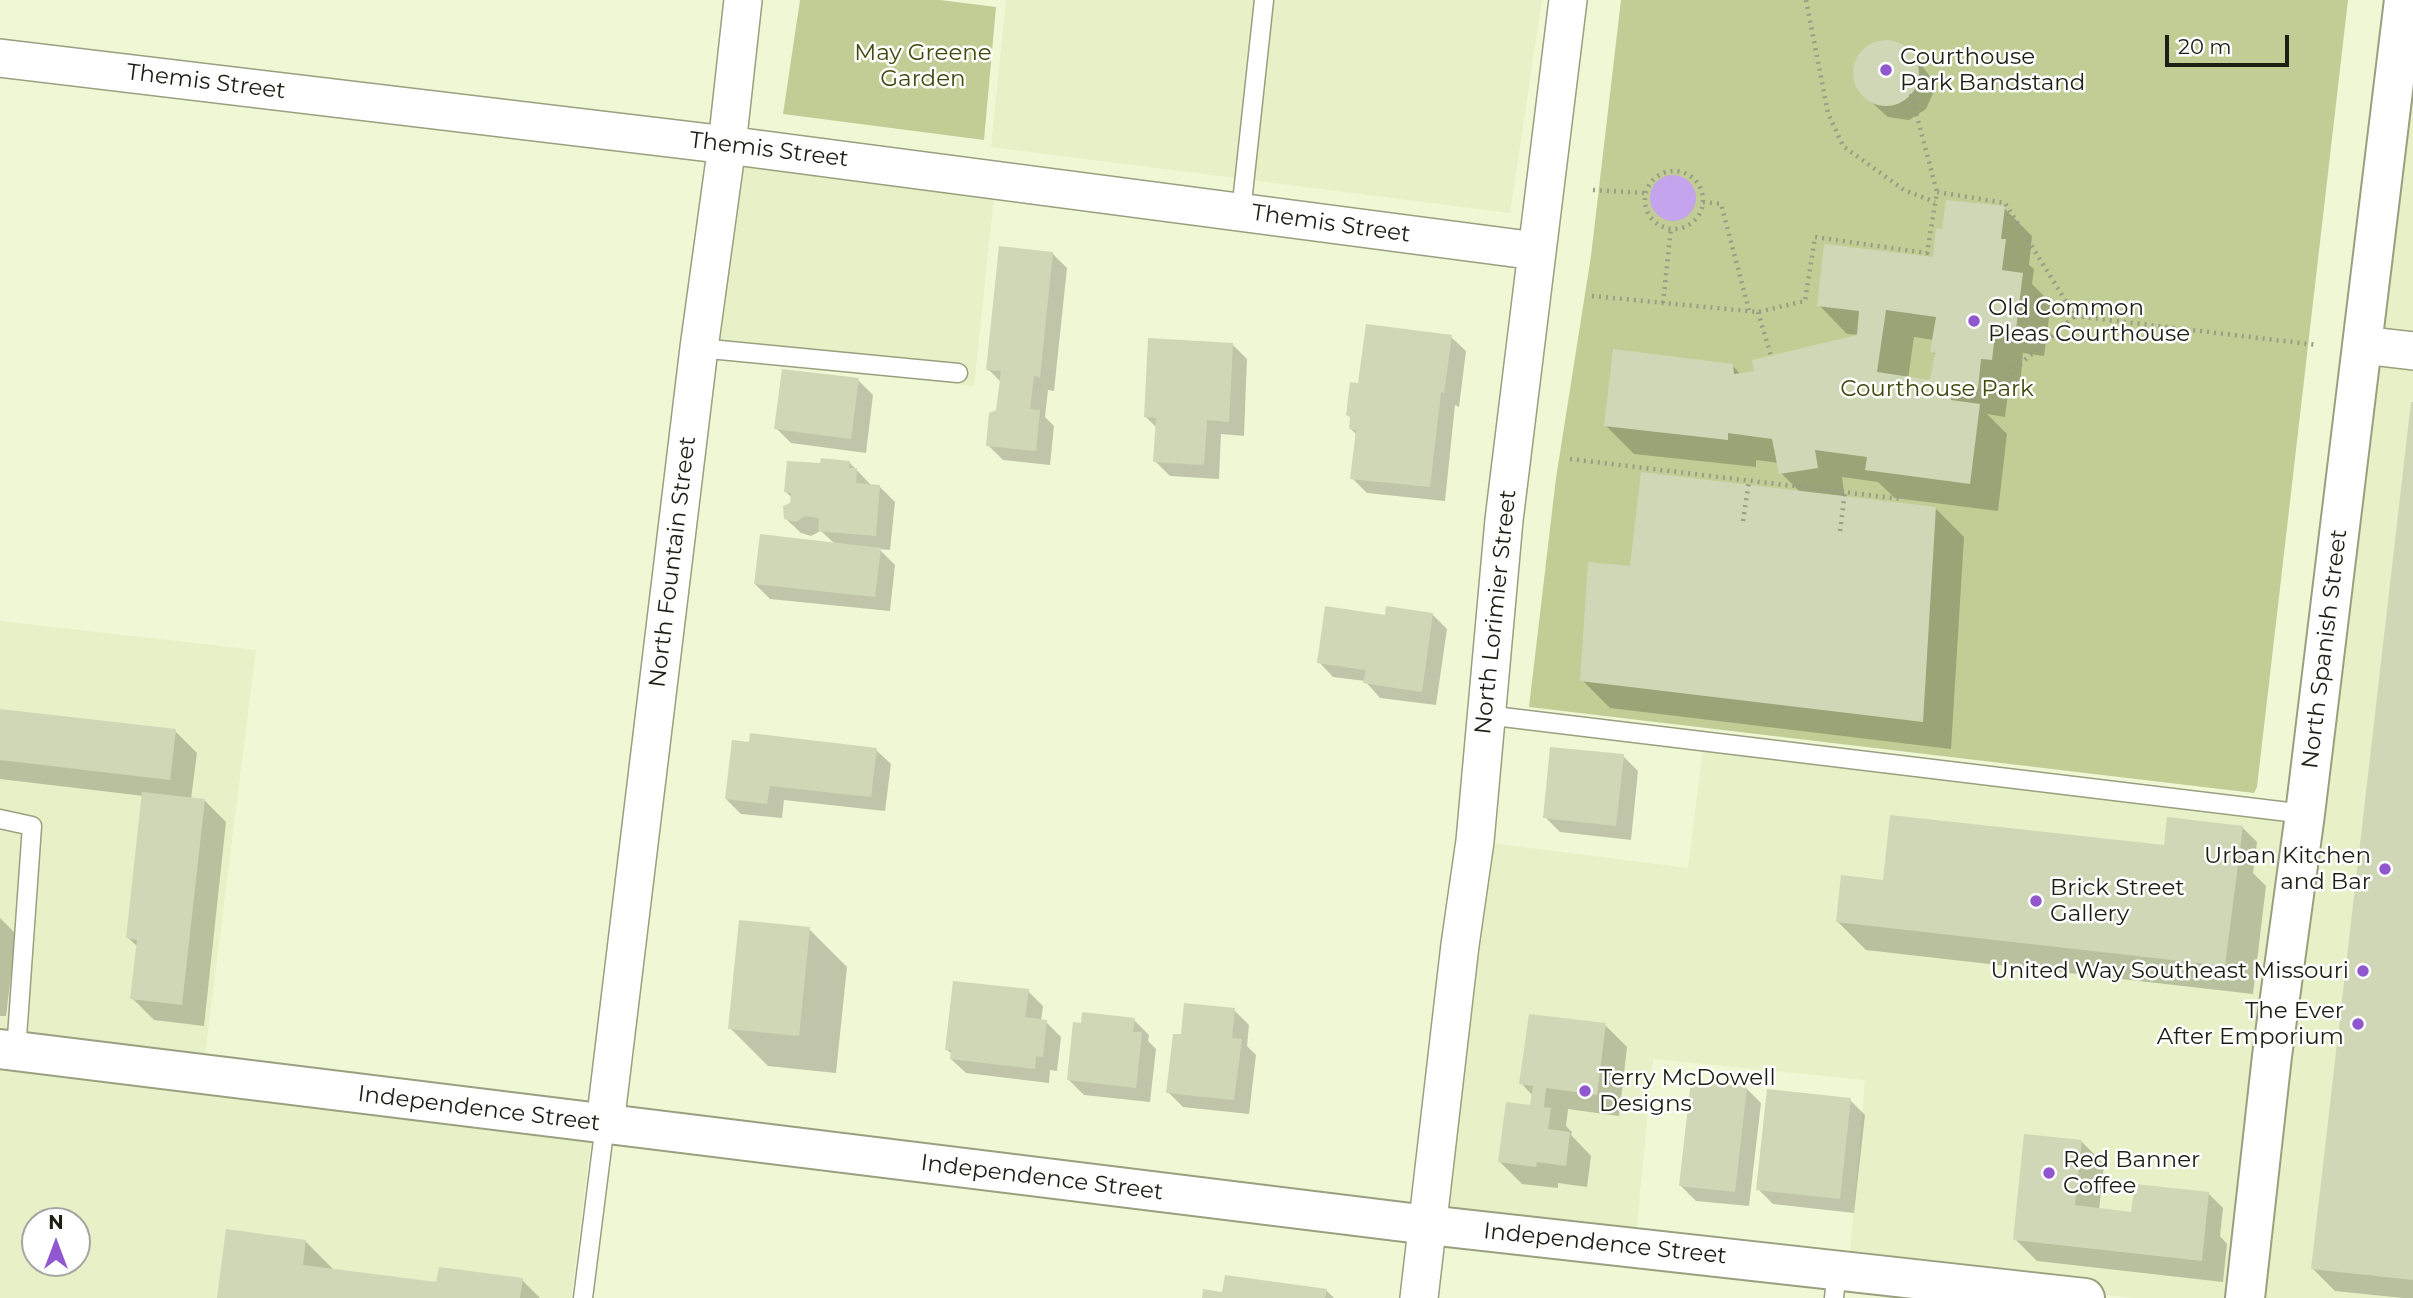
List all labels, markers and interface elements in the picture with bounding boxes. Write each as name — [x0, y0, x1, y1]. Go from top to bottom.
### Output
scale bar — [2168, 21, 2292, 65]
text: 20 m — [2178, 34, 2232, 59]
park label: May Greene Garden — [854, 39, 992, 93]
place label: Courthouse Park Bandstand — [1900, 43, 2085, 97]
street label: Themis Street — [125, 59, 287, 105]
marker: Courthouse Park Bandstand — [1878, 62, 1894, 78]
street label: Themis Street — [688, 127, 850, 173]
street label: Themis Street — [1250, 199, 1412, 249]
place label: Old Common Pleas Courthouse — [1988, 294, 2190, 348]
marker: Old Common Pleas Courthouse — [1966, 313, 1982, 329]
park label: Courthouse Park — [1840, 375, 2034, 403]
street label: North Fountain Street — [644, 435, 702, 689]
street label: North Lorimier Street — [1469, 488, 1523, 736]
street label: North Spanish Street — [2297, 528, 2353, 770]
place label: Urban Kitchen and Bar — [2204, 842, 2371, 896]
marker: Urban Kitchen and Bar — [2377, 861, 2393, 877]
place label: Brick Street Gallery — [2050, 874, 2185, 928]
marker: Brick Street Gallery — [2028, 893, 2044, 909]
place label: United Way Southeast Missouri — [1991, 957, 2349, 985]
marker: United Way Southeast Missouri — [2355, 963, 2371, 979]
place label: The Ever After Emporium — [2157, 997, 2344, 1051]
marker: The Ever After Emporium — [2350, 1016, 2366, 1032]
place label: Terry McDowell Designs — [1599, 1064, 1776, 1118]
street label: Independence Street — [356, 1080, 602, 1138]
marker: Terry McDowell Designs — [1577, 1083, 1593, 1099]
place label: Red Banner Coffee — [2063, 1146, 2200, 1200]
street label: Independence Street — [919, 1149, 1165, 1207]
marker: Red Banner Coffee — [2041, 1165, 2057, 1181]
north arrow — [21, 1207, 91, 1277]
text: N — [48, 1211, 64, 1234]
street label: Independence Street — [1482, 1218, 1728, 1270]

